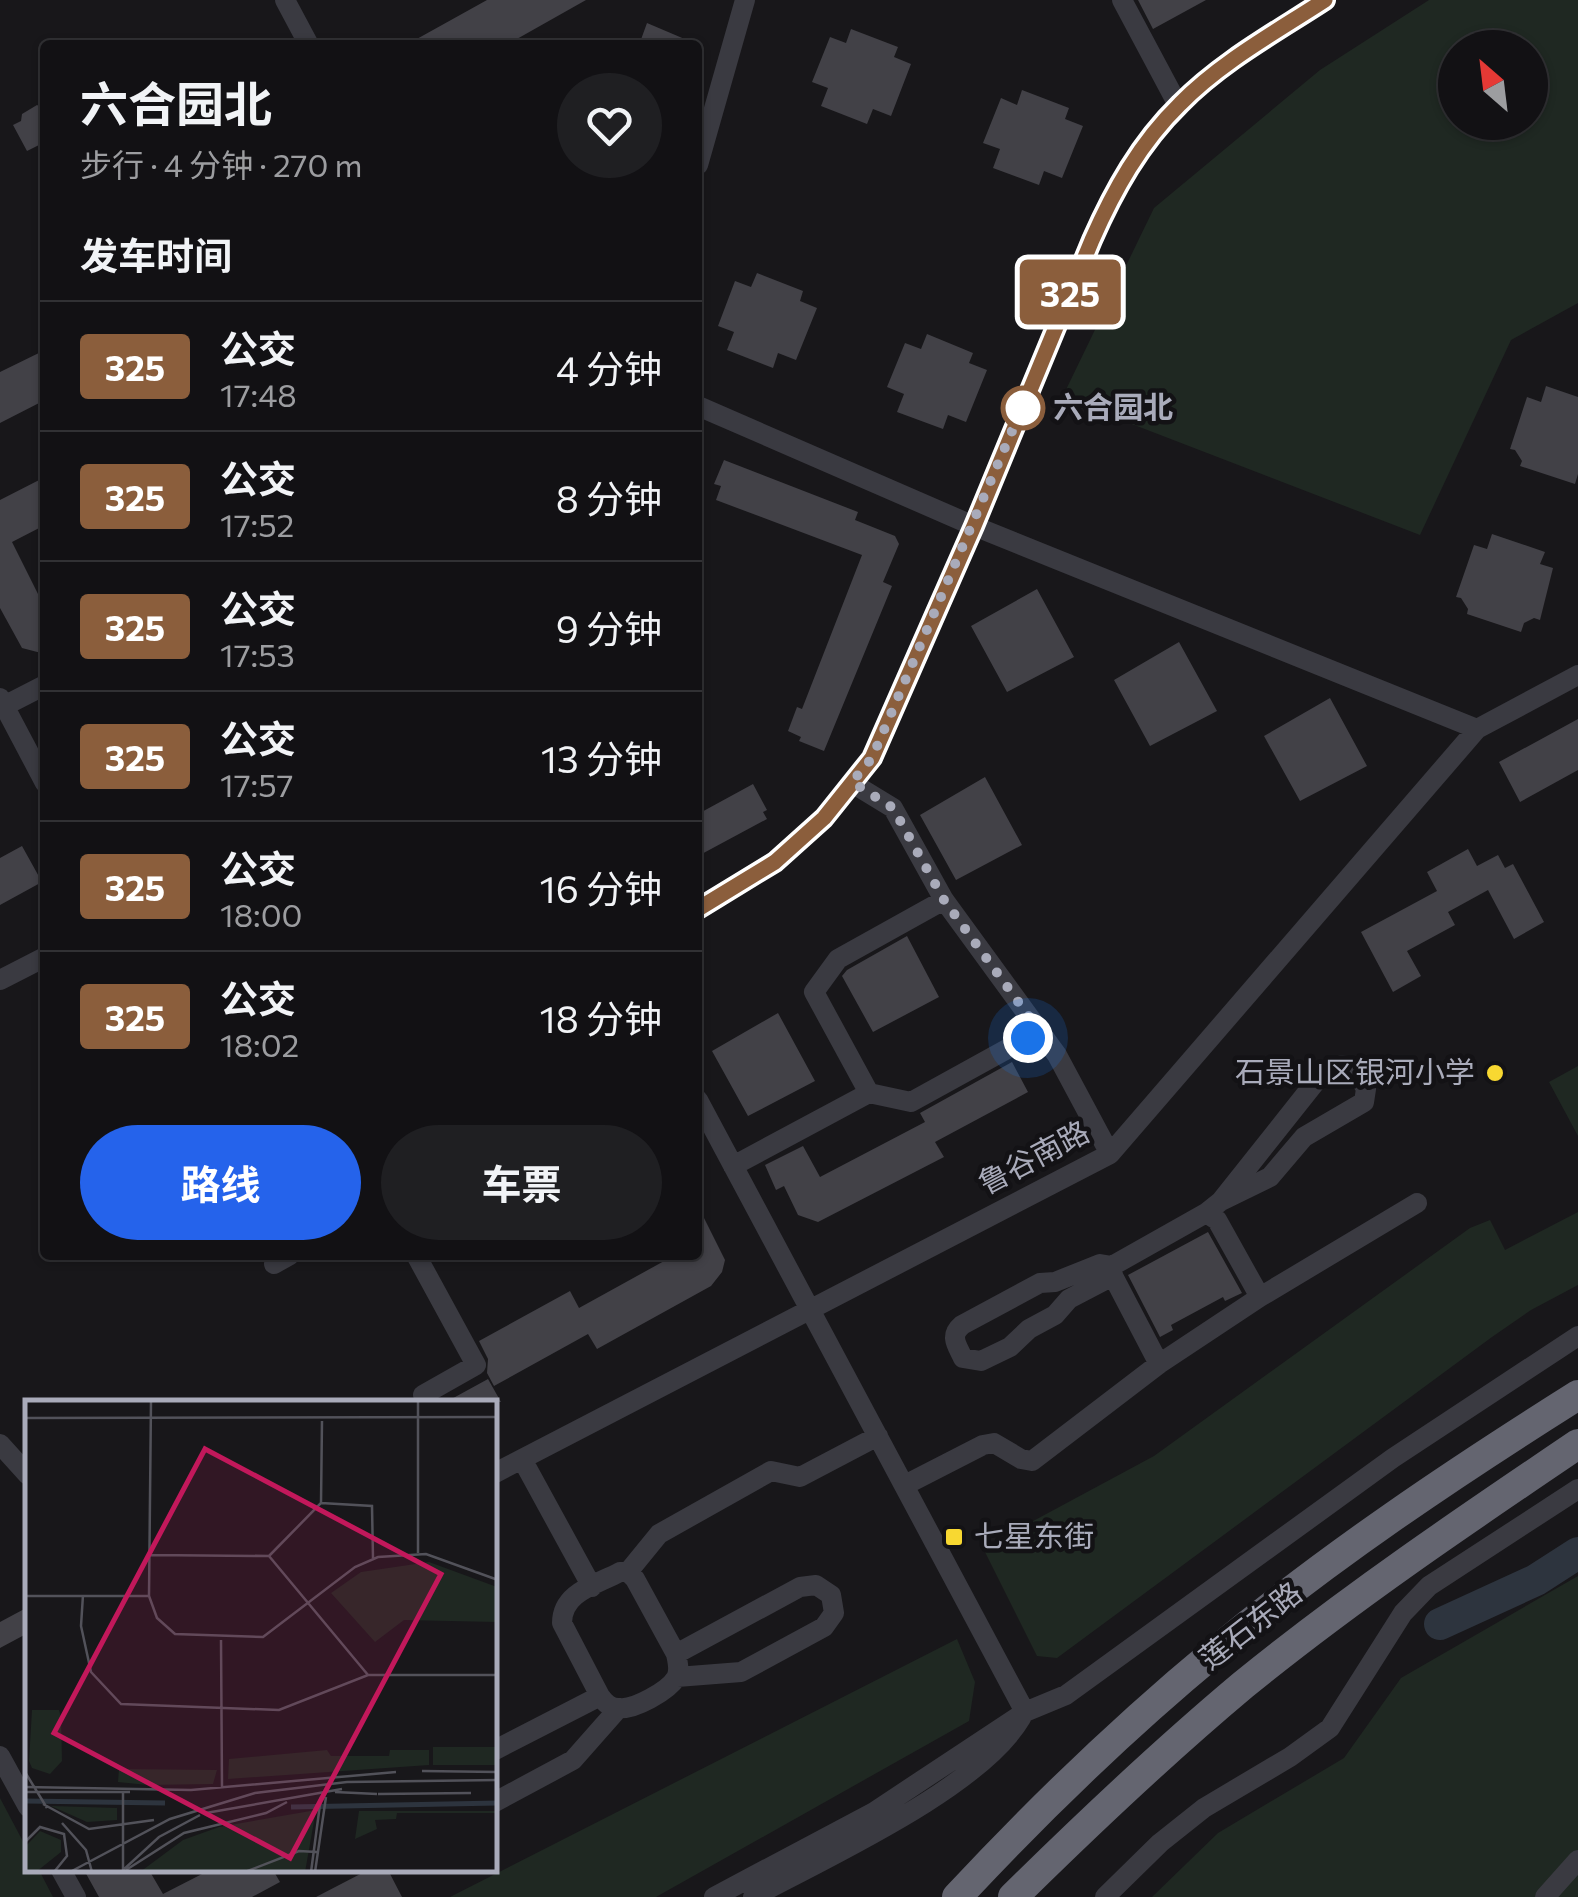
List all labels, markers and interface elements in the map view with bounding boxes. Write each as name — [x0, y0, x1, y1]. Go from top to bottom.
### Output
north arrow — [1438, 30, 1548, 140]
map controls — [1438, 30, 1548, 140]
text: 六合园北 — [80, 73, 272, 132]
button: heart — [557, 73, 662, 178]
text: 步行 · 4 分钟 · 270 m — [80, 144, 362, 184]
text: 发车时间 — [80, 231, 232, 278]
line badge: 325 — [1012, 260, 1128, 324]
text: 325 — [1040, 271, 1100, 314]
text: 公交 — [220, 324, 296, 371]
text: 4 分钟 — [556, 344, 662, 391]
text: 325 — [105, 345, 165, 388]
text: 17:48 — [220, 374, 297, 414]
marker: 六合园北 — [1002, 387, 1044, 429]
place label: 六合园北 — [1053, 387, 1173, 424]
text: 公交 — [220, 454, 296, 501]
text: 8 分钟 — [556, 474, 662, 521]
text: 325 — [105, 475, 165, 518]
text: 17:52 — [220, 504, 294, 544]
text: 公交 — [220, 584, 296, 631]
text: 9 分钟 — [556, 604, 662, 651]
text: 325 — [105, 605, 165, 648]
text: 17:53 — [220, 634, 295, 674]
text: 公交 — [220, 714, 296, 761]
text: 13 分钟 — [541, 734, 662, 781]
text: 325 — [105, 735, 165, 778]
text: 17:57 — [220, 764, 293, 804]
text: 公交 — [220, 844, 296, 891]
text: 16 分钟 — [539, 864, 662, 911]
text: 325 — [105, 865, 165, 908]
text: 18:00 — [220, 894, 302, 934]
text: 公交 — [220, 974, 296, 1021]
text: 18 分钟 — [539, 994, 662, 1041]
text: 325 — [105, 995, 165, 1038]
your location — [1003, 1013, 1053, 1063]
text: 18:02 — [220, 1024, 299, 1064]
place label: 石景山区银河小学 — [1235, 1052, 1475, 1089]
marker: 石景山区银河小学 — [1484, 1062, 1506, 1084]
street label: 鲁谷南路 — [971, 1111, 1094, 1200]
button: 路线 — [80, 1125, 361, 1240]
button: 车票 — [381, 1125, 662, 1240]
inset map — [25, 1400, 498, 1872]
place label: 七星东街 — [974, 1516, 1094, 1553]
marker: 七星东街 — [943, 1526, 965, 1548]
street label: 莲石东路 — [1191, 1573, 1308, 1676]

